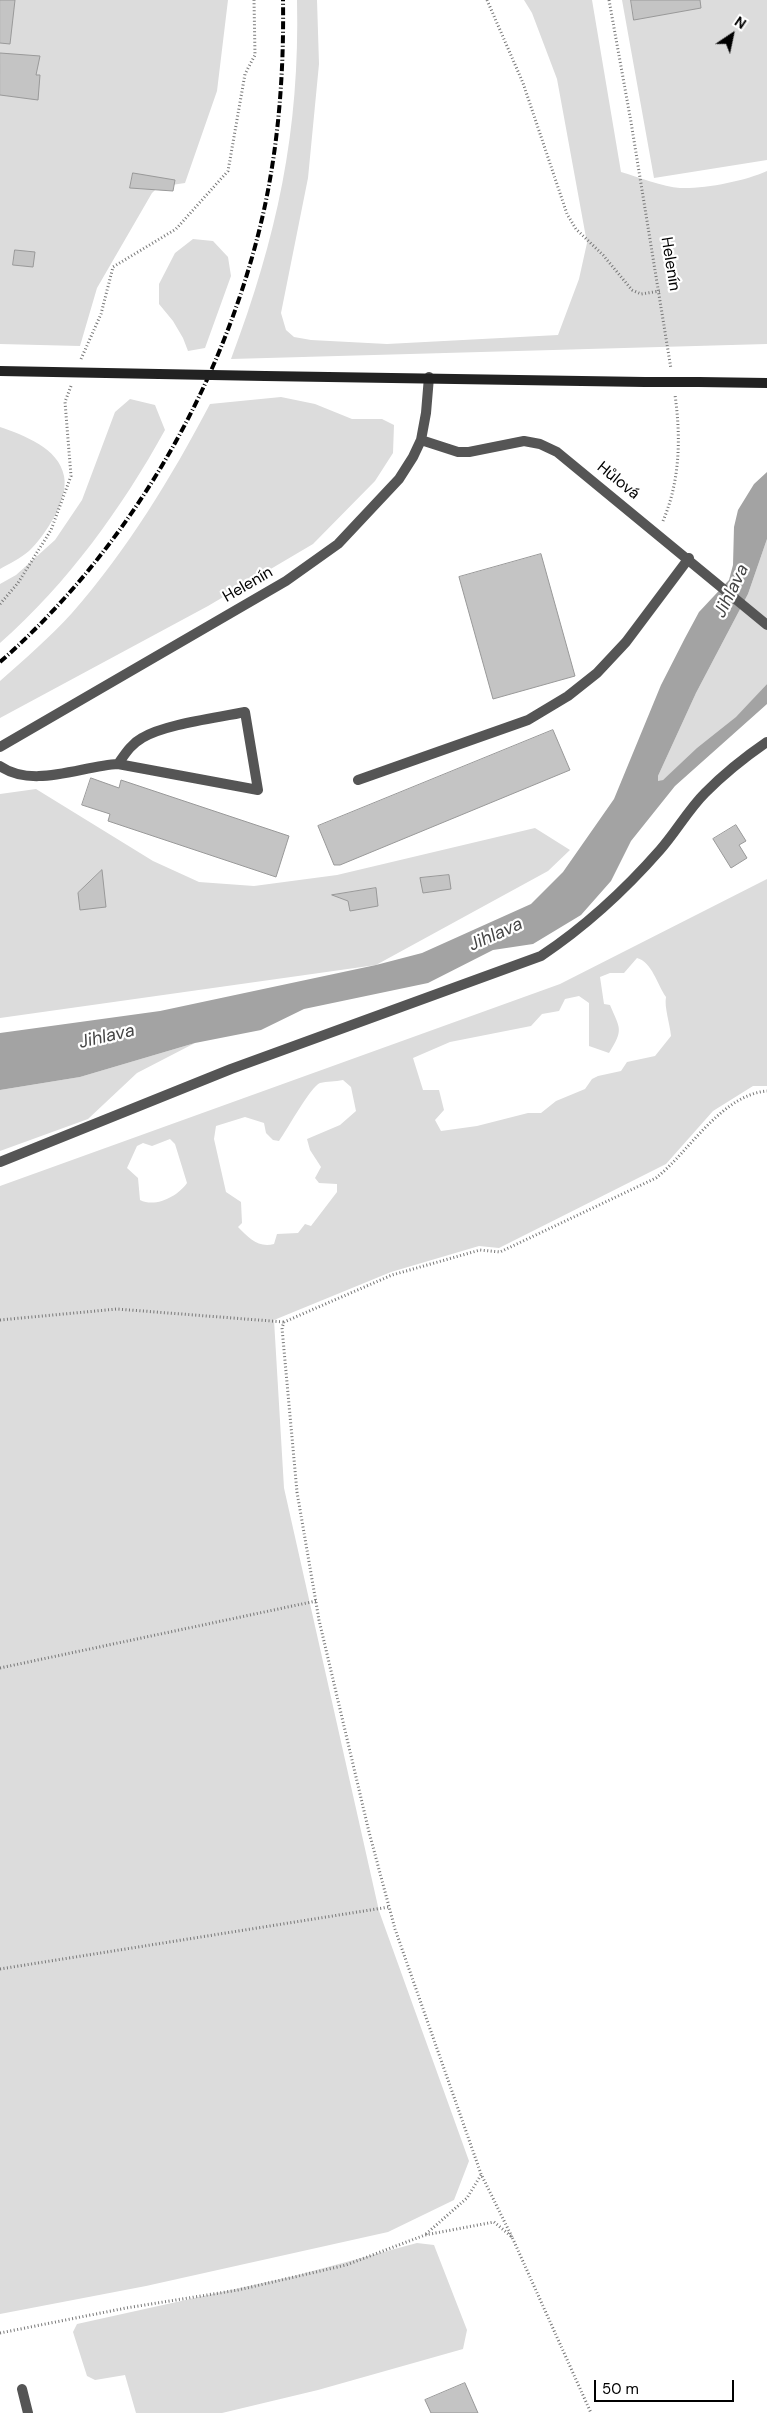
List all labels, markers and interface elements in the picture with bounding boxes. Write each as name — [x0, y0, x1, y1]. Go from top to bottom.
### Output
north arrow — [707, 10, 757, 60]
text: N — [731, 12, 750, 33]
street label: Helenín — [656, 236, 684, 292]
street label: Hůlová — [593, 458, 643, 504]
water label: Jihlava — [710, 561, 754, 621]
street label: Helenín — [220, 563, 276, 607]
water label: Jihlava — [466, 914, 526, 956]
water label: Jihlava — [77, 1020, 137, 1054]
scale bar — [597, 2370, 737, 2402]
text: 50 m — [602, 2379, 639, 2399]

